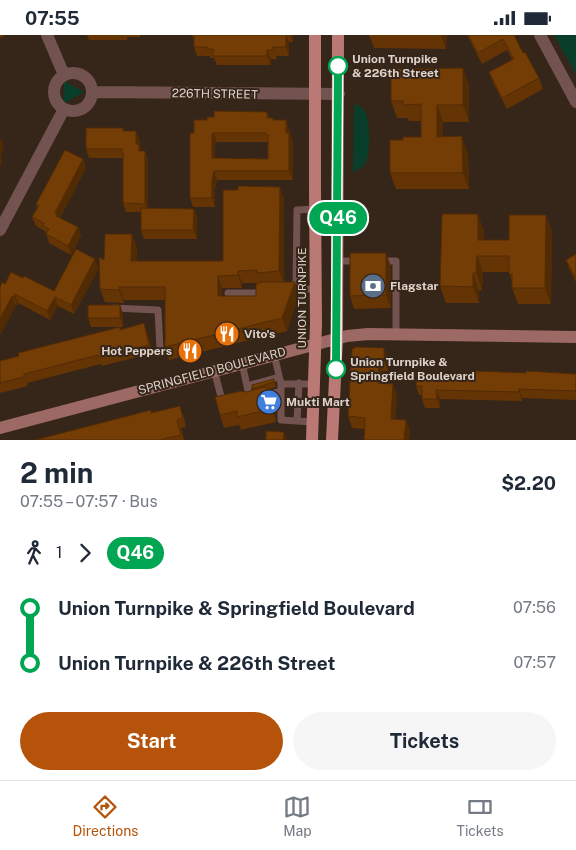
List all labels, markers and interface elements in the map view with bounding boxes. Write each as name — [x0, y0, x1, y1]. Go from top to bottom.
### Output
text: 07:55 — [25, 7, 80, 29]
place label: Union Turnpike & 226th Street — [352, 52, 439, 80]
marker: Union Turnpike & 226th Street — [328, 56, 348, 76]
street label: 226TH STREET — [172, 86, 258, 102]
line badge: Q46 — [309, 202, 367, 234]
text: Q46 — [319, 207, 357, 228]
street label: UNION TURNPIKE — [295, 248, 309, 348]
bank icon: Flagstar — [360, 273, 386, 299]
place label: Flagstar — [390, 279, 439, 293]
restaurant icon: Vito's — [214, 321, 240, 347]
place label: Vito's — [244, 327, 275, 341]
restaurant icon: Hot Peppers — [177, 338, 203, 364]
place label: Hot Peppers — [101, 344, 172, 358]
street label: SPRINGFIELD BOULEVARD — [137, 345, 287, 397]
place label: Union Turnpike & Springfield Boulevard — [350, 355, 475, 383]
marker: Union Turnpike & Springfield Boulevard — [326, 359, 346, 379]
supermarket icon: Mukti Mart — [256, 389, 282, 415]
place label: Mukti Mart — [286, 395, 350, 409]
text: 2 min — [20, 456, 93, 489]
text: $2.20 — [501, 472, 556, 494]
text: 07:55 – 07:57 · Bus — [20, 492, 157, 511]
icon: walk — [20, 539, 48, 567]
icon: forward — [71, 539, 99, 567]
text: Q46 — [117, 542, 154, 563]
text: 1 — [56, 543, 63, 562]
text: Union Turnpike & Springfield Boulevard — [58, 597, 415, 619]
text: 07:56 — [513, 598, 556, 617]
text: Union Turnpike & 226th Street — [58, 652, 335, 674]
text: 07:57 — [513, 653, 556, 672]
button: Start — [20, 712, 283, 770]
button: Tickets — [293, 712, 556, 770]
tab: Directions — [72, 793, 138, 839]
tab: Map — [283, 793, 312, 839]
tab: Tickets — [457, 793, 504, 839]

